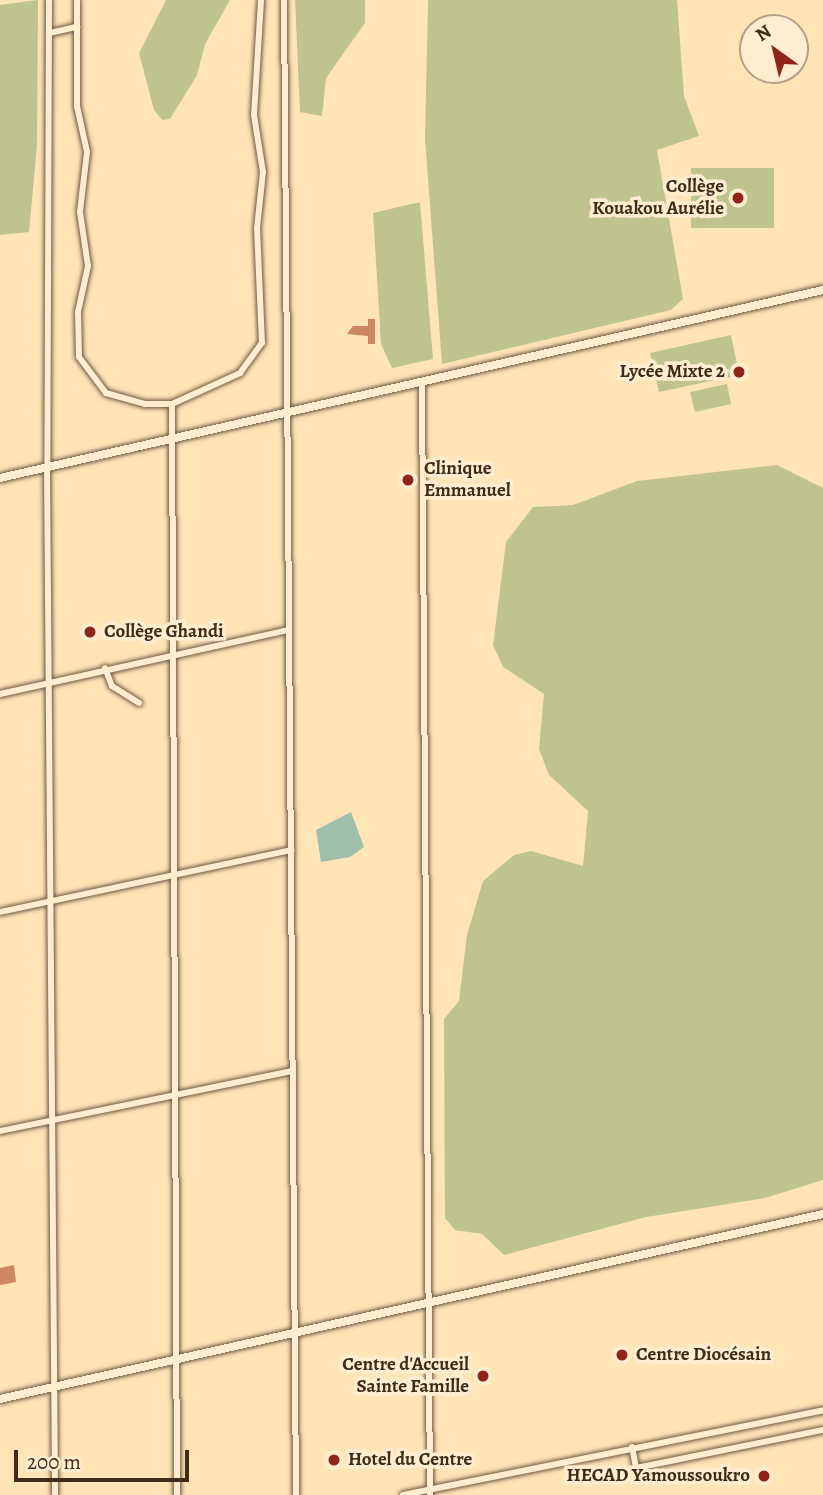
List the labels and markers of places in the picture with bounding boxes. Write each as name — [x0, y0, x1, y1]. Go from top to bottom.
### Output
place label: Collège Kouakou Aurélie — [592, 176, 724, 220]
marker: Collège Kouakou Aurélie — [730, 190, 746, 206]
place label: Lycée Mixte 2 — [619, 361, 725, 383]
marker: Lycée Mixte 2 — [731, 364, 747, 380]
place label: Clinique Emmanuel — [424, 458, 511, 502]
marker: Clinique Emmanuel — [398, 470, 418, 490]
place label: Collège Ghandi — [104, 621, 224, 643]
marker: Collège Ghandi — [82, 624, 98, 640]
place label: Centre Diocésain — [636, 1344, 771, 1366]
marker: Centre Diocésain — [614, 1347, 630, 1363]
place label: Centre d'Accueil Sainte Famille — [342, 1354, 469, 1398]
marker: Centre d'Accueil Sainte Famille — [475, 1368, 491, 1384]
place label: Hotel du Centre — [348, 1449, 472, 1471]
marker: Hotel du Centre — [326, 1452, 342, 1468]
place label: HECAD Yamoussoukro — [566, 1465, 750, 1487]
marker: HECAD Yamoussoukro — [756, 1468, 772, 1484]

